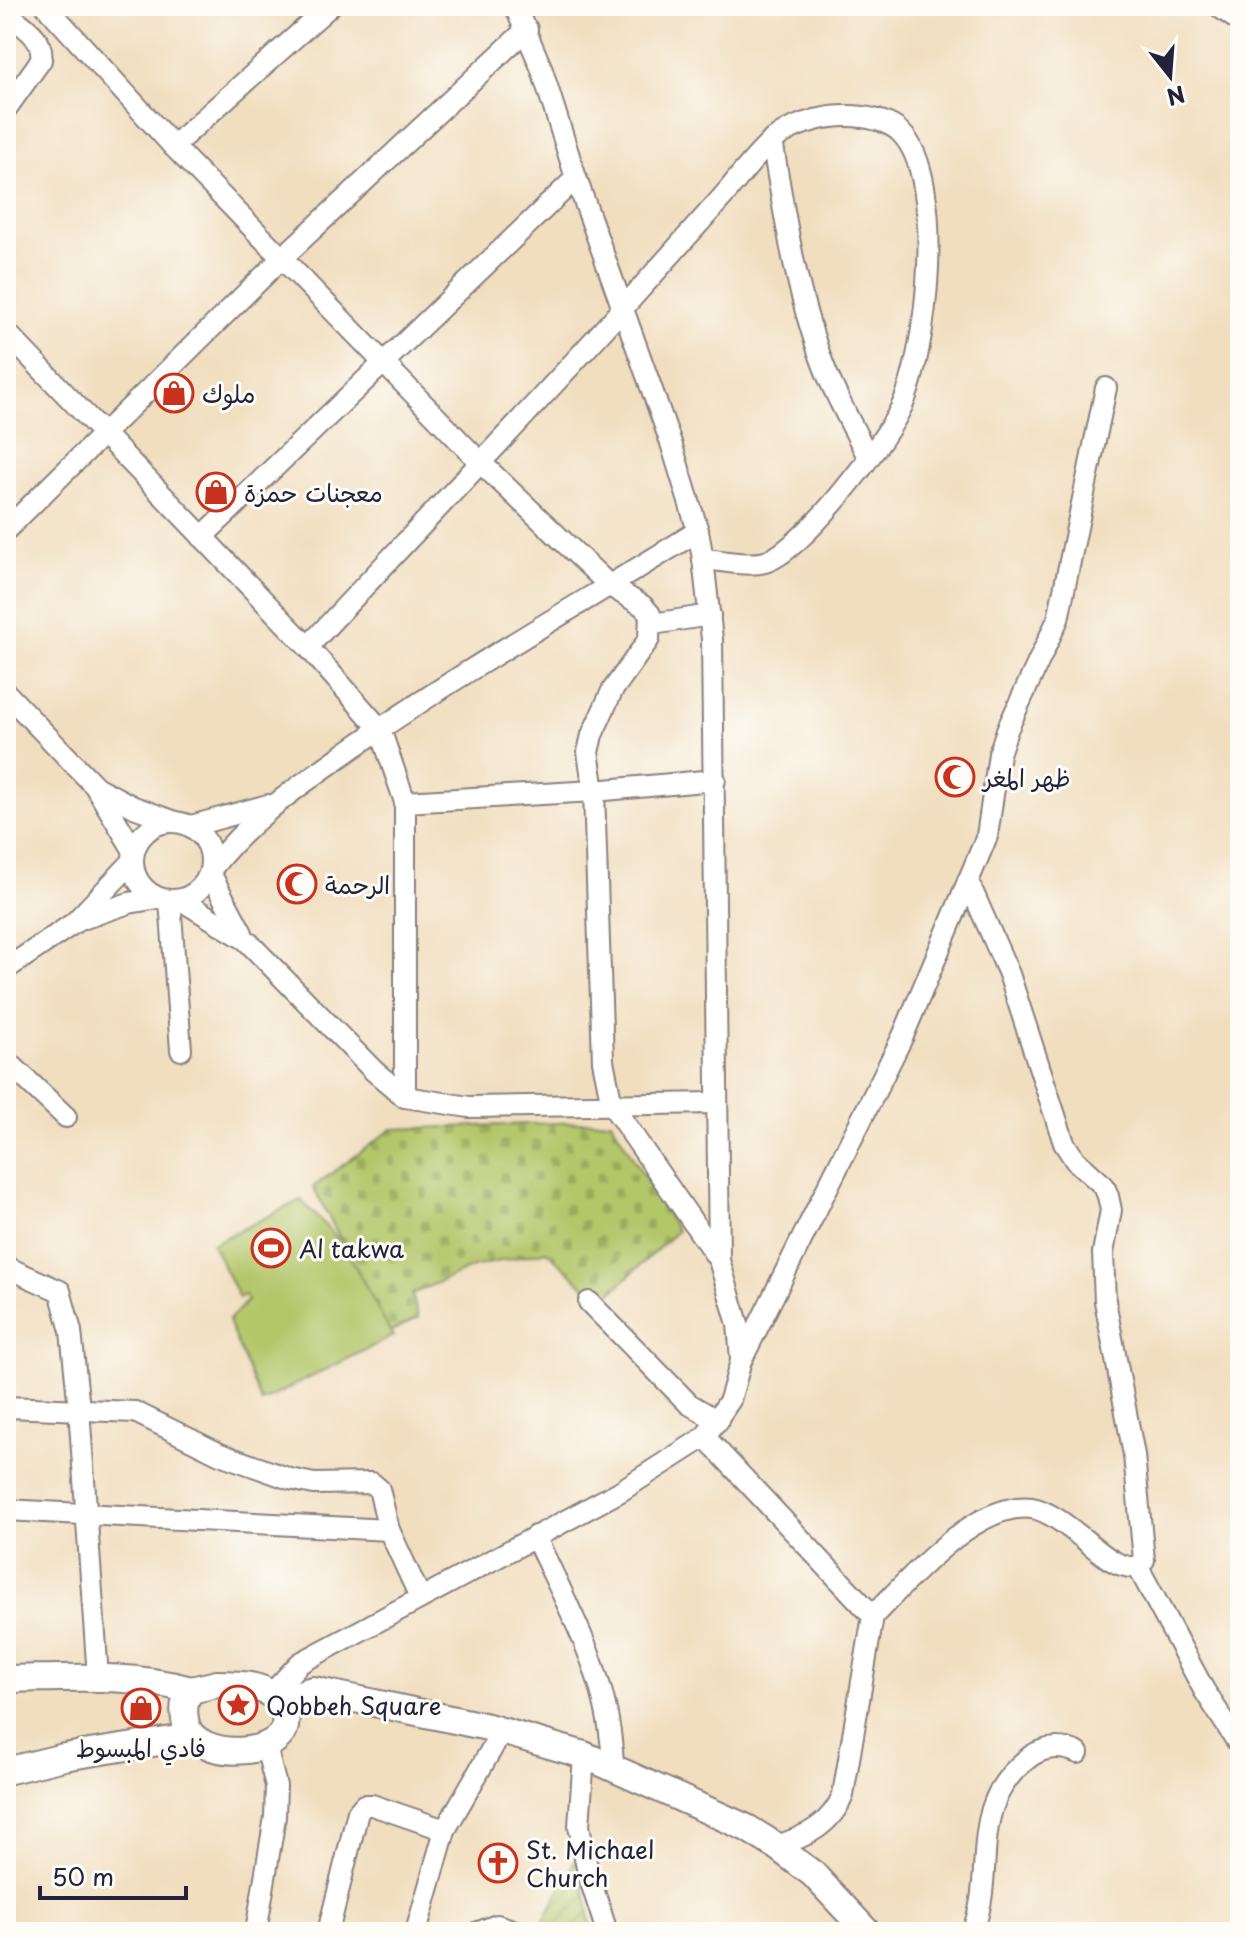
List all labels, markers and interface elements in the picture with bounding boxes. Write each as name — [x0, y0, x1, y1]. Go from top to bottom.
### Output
north arrow — [1130, 36, 1210, 116]
text: N — [1163, 78, 1189, 115]
shop icon: ملوك — [153, 372, 195, 414]
place label: ملوك — [202, 375, 255, 411]
shop icon: معجنات حمزة — [195, 471, 237, 513]
place label: معجنات حمزة — [244, 474, 383, 510]
mosque icon: ظهر المغر — [934, 756, 976, 798]
place label: ظهر المغر — [981, 759, 1070, 795]
mosque icon: الرحمة — [276, 863, 318, 905]
place label: الرحمة — [325, 866, 390, 902]
sports icon: Al takwa — [250, 1227, 292, 1269]
place label: Al takwa — [299, 1230, 404, 1266]
place icon: Qobbeh Square — [217, 1684, 259, 1726]
shop icon: فادي المبسوط — [120, 1687, 162, 1729]
place label: Qobbeh Square — [266, 1687, 441, 1723]
place label: فادي المبسوط — [76, 1729, 206, 1766]
place label: St. Michael Church — [526, 1831, 654, 1895]
church icon: St. Michael Church — [477, 1842, 519, 1884]
scale bar — [40, 1850, 186, 1900]
text: 50 m — [52, 1858, 114, 1894]

